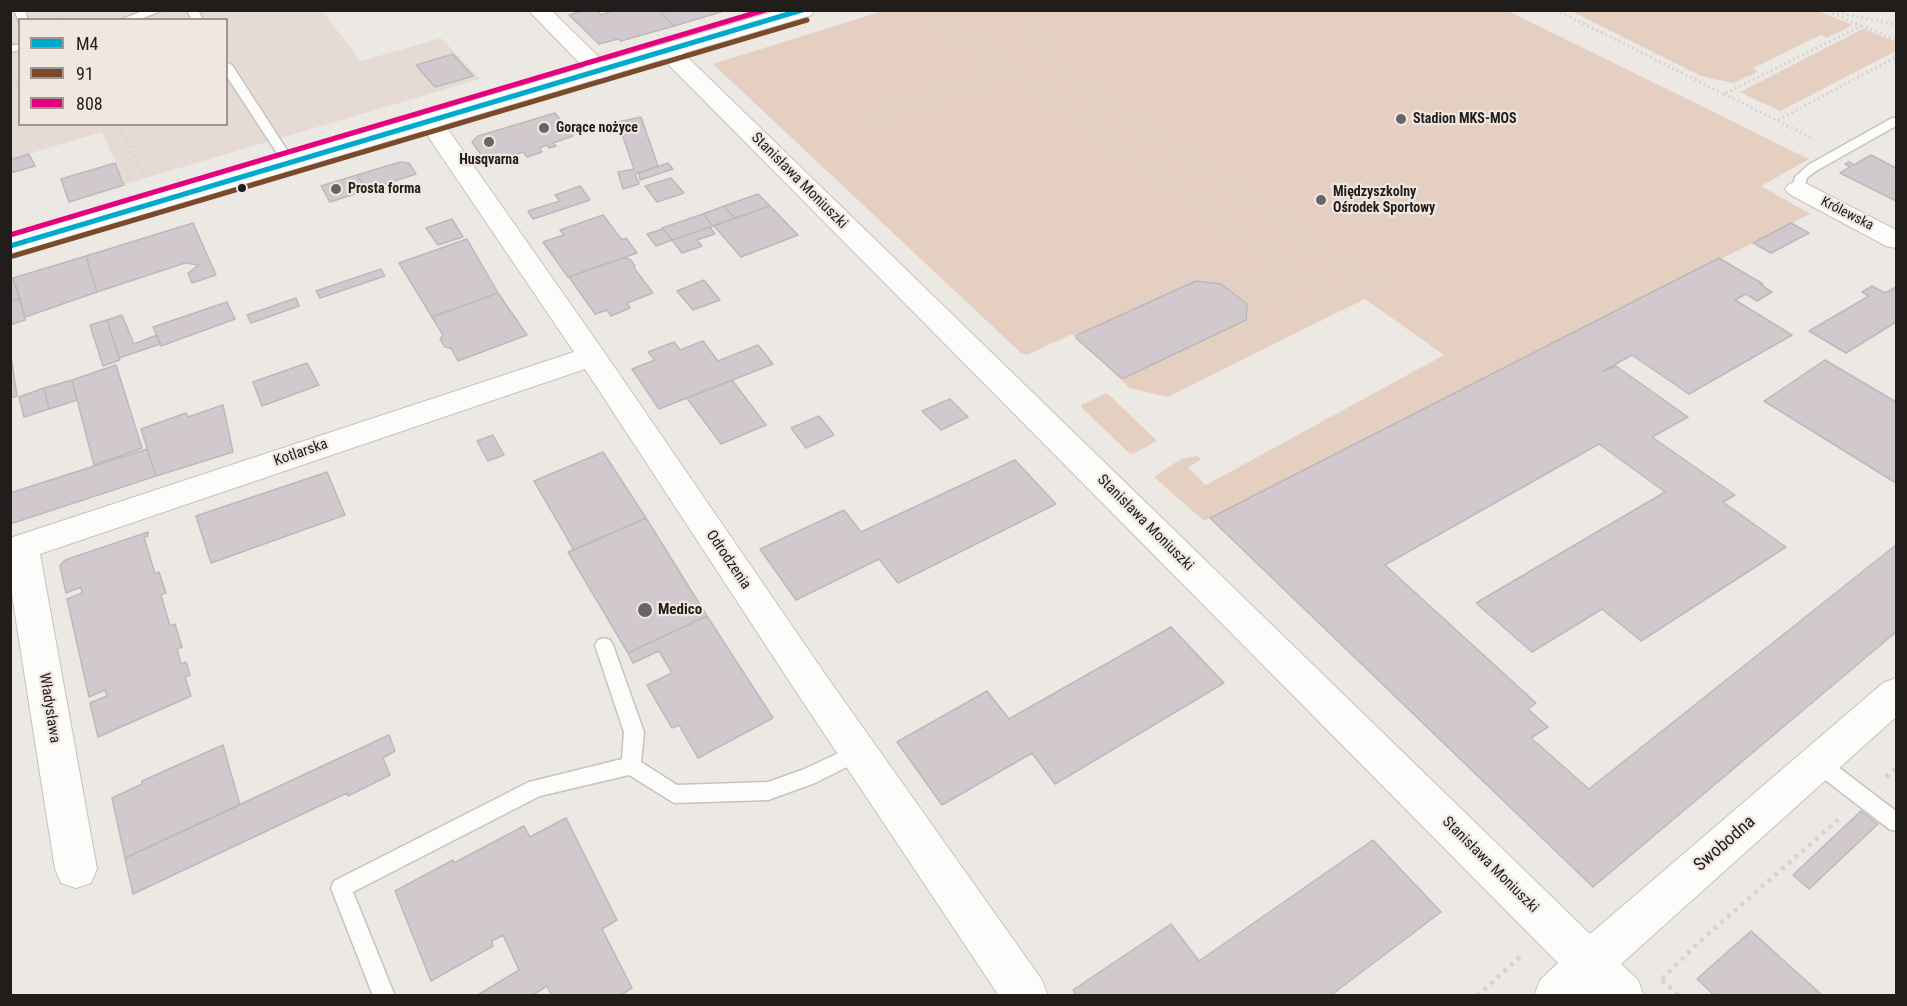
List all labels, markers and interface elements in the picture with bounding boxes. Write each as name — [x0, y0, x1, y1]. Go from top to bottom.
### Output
legend — [18, 18, 228, 126]
text: M4 — [76, 33, 98, 54]
text: 91 — [76, 63, 94, 84]
text: 808 — [76, 93, 103, 114]
place label: Stadion MKS-MOS — [1413, 111, 1517, 127]
marker: Stadion MKS-MOS — [1394, 112, 1408, 126]
place label: Gorące nożyce — [556, 120, 638, 136]
marker: Gorące nożyce — [537, 121, 551, 135]
street label: Stanisława Moniuszki — [747, 129, 851, 233]
marker: Husqvarna — [482, 135, 496, 149]
place label: Husqvarna — [459, 152, 519, 168]
place label: Prosta forma — [348, 181, 421, 197]
unlabelled marker — [236, 182, 248, 194]
marker: Prosta forma — [329, 182, 343, 196]
place label: Międzyszkolny Ośrodek Sportowy — [1333, 184, 1435, 216]
marker: Międzyszkolny Ośrodek Sportowy — [1314, 193, 1328, 207]
street label: Królewska — [1818, 194, 1876, 234]
street label: Kotlarska — [272, 435, 330, 471]
street label: Stanisława Moniuszki — [1093, 471, 1197, 575]
street label: Odrodzenia — [702, 527, 754, 593]
marker: Medico — [636, 601, 654, 619]
place label: Medico — [658, 601, 702, 619]
street label: Władysława — [35, 672, 63, 744]
street label: Swobodna — [1690, 811, 1760, 877]
street label: Stanisława Moniuszki — [1438, 813, 1542, 917]

